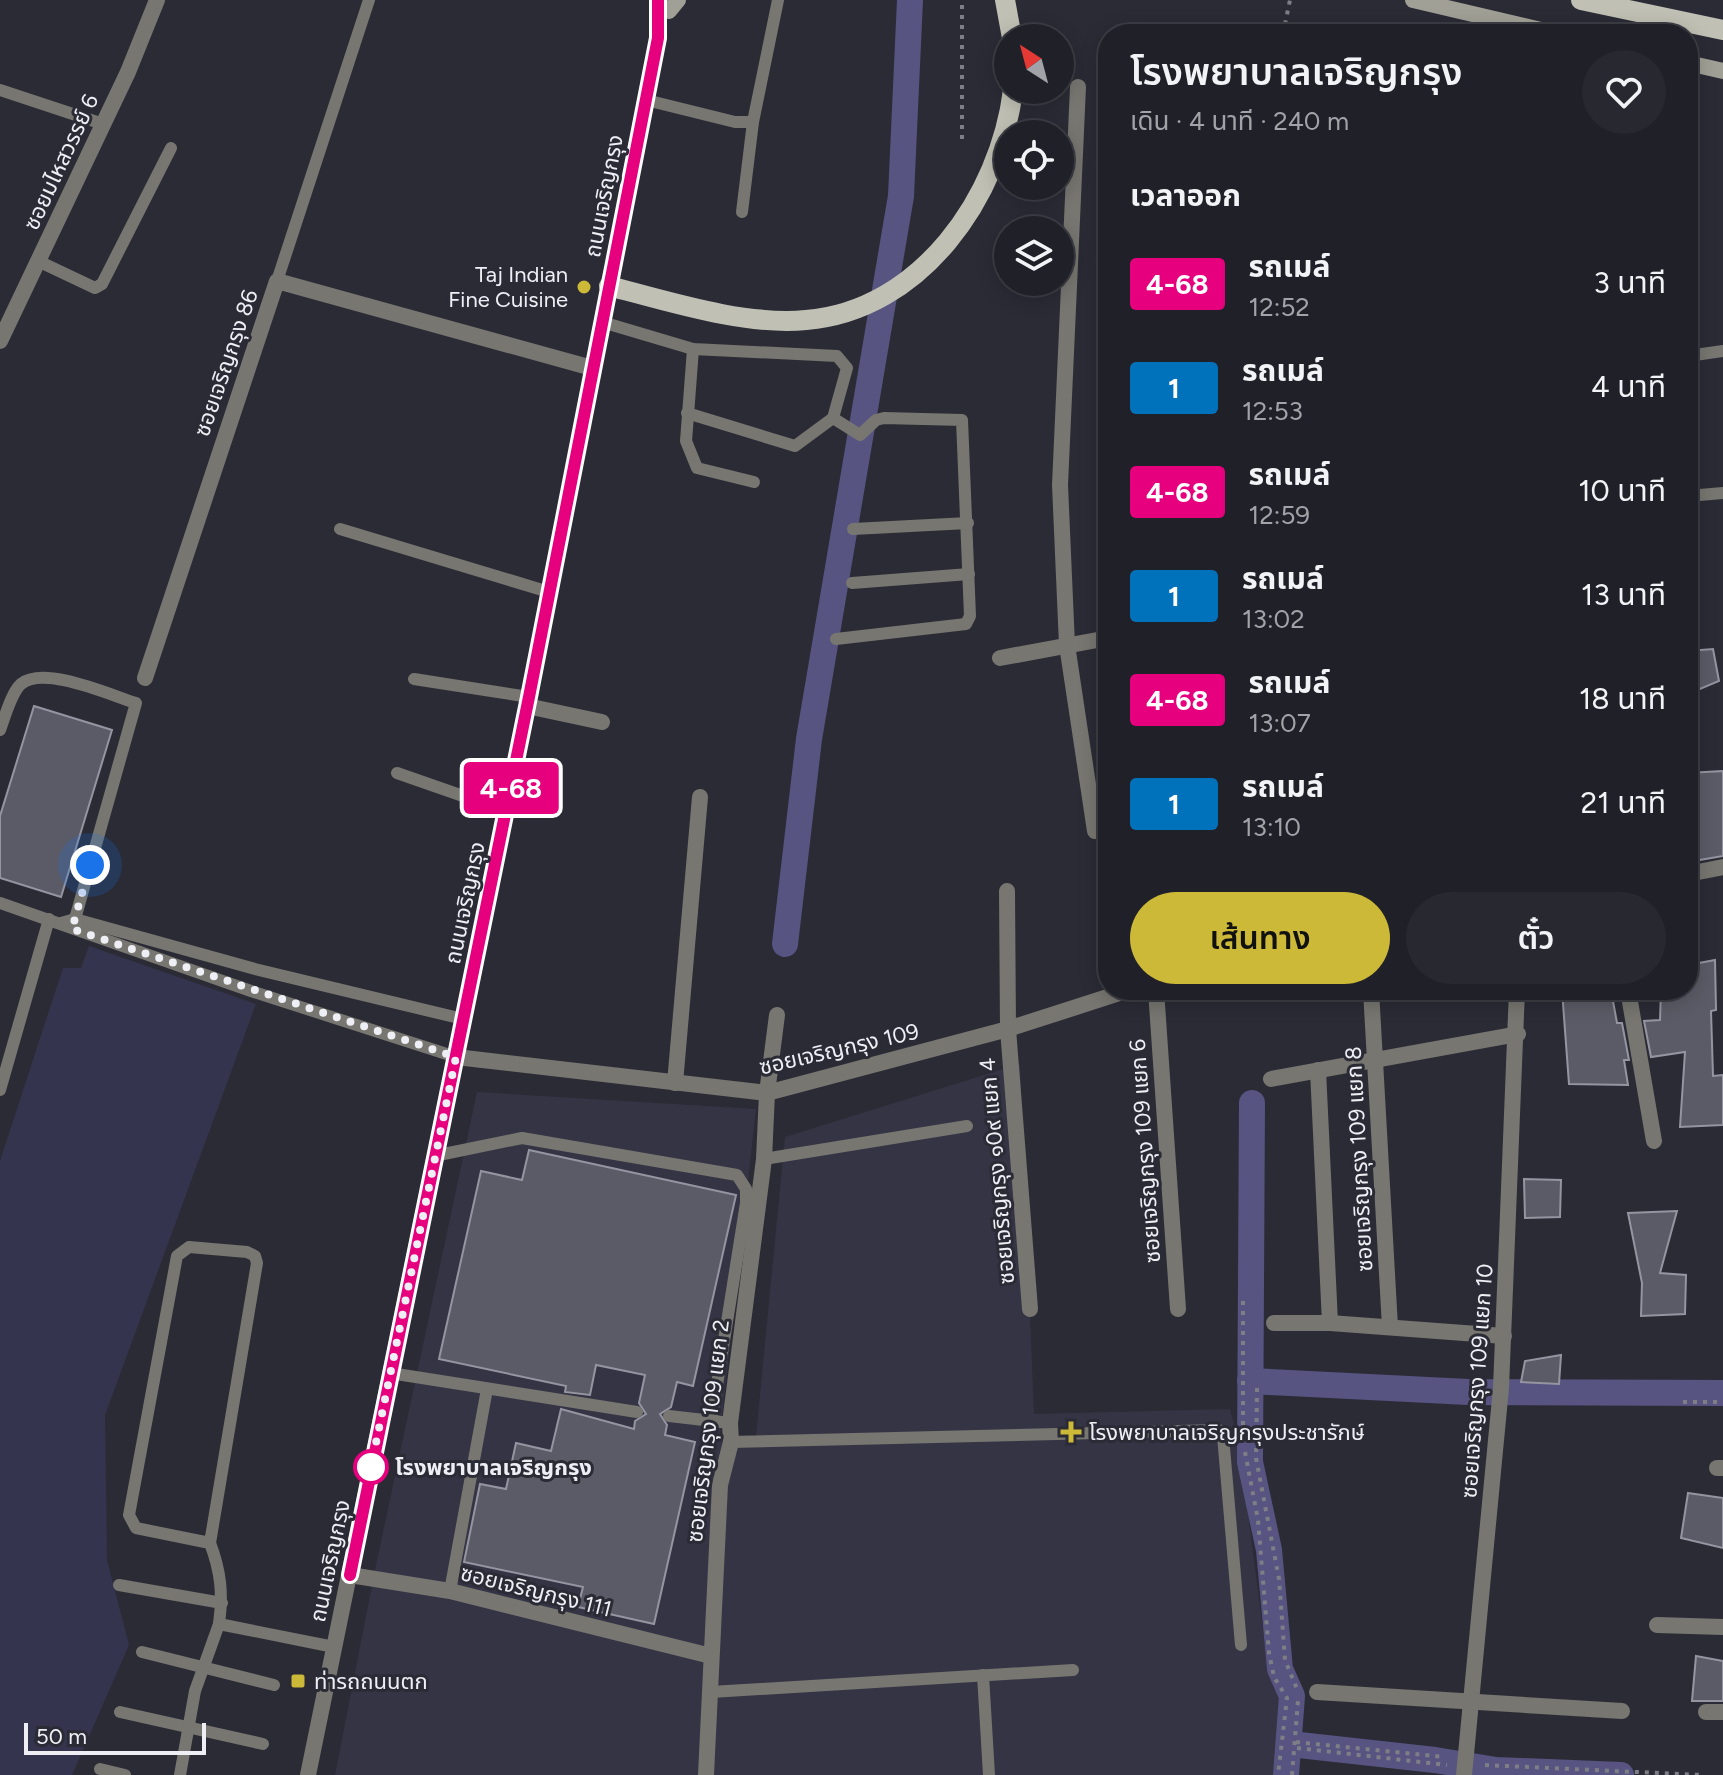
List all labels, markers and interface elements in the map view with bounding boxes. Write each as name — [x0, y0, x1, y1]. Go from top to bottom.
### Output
north arrow — [994, 24, 1074, 104]
map controls — [994, 24, 1074, 296]
text: โรงพยาบาลเจริญกรุง — [1130, 49, 1462, 95]
button: heart — [1582, 50, 1666, 134]
street label: ซอยมไหสวรรย์ 6 — [18, 90, 104, 234]
text: เดิน · 4 นาที · 240 m — [1130, 105, 1349, 137]
button: locate — [994, 120, 1074, 200]
street label: ถนนเจริญกรุง — [579, 132, 629, 260]
text: เวลาออก — [1130, 177, 1241, 214]
button: layers — [994, 216, 1074, 296]
text: รถเมล์ — [1249, 248, 1330, 285]
place label: Taj Indian Fine Cuisine — [448, 261, 568, 313]
text: 3 นาที — [1593, 264, 1666, 301]
text: 4-68 — [1146, 267, 1209, 301]
marker: Taj Indian Fine Cuisine — [575, 278, 593, 296]
street label: ซอยเจริญกรุง 86 — [188, 286, 264, 440]
text: 12:52 — [1249, 291, 1310, 323]
text: รถเมล์ — [1242, 352, 1324, 389]
text: 4 นาที — [1591, 368, 1666, 405]
text: 1 — [1168, 371, 1180, 405]
text: 12:53 — [1242, 395, 1303, 427]
text: รถเมล์ — [1249, 456, 1330, 493]
text: 10 นาที — [1578, 472, 1666, 509]
text: 4-68 — [1146, 475, 1209, 509]
text: 12:59 — [1249, 499, 1310, 531]
text: รถเมล์ — [1242, 560, 1324, 597]
text: 13 นาที — [1581, 576, 1666, 613]
text: 1 — [1168, 579, 1180, 613]
text: 13:02 — [1242, 603, 1305, 635]
text: รถเมล์ — [1249, 664, 1330, 701]
text: 18 นาที — [1579, 680, 1666, 717]
text: 4-68 — [1146, 683, 1209, 717]
text: 13:07 — [1249, 707, 1311, 739]
line badge: 4-68 — [455, 762, 567, 814]
text: รถเมล์ — [1242, 768, 1324, 805]
text: 4-68 — [480, 771, 542, 805]
text: 21 นาที — [1581, 784, 1666, 821]
text: 1 — [1168, 787, 1180, 821]
text: 13:10 — [1242, 811, 1301, 843]
street label: ถนนเจริญกรุง — [439, 839, 491, 967]
your location — [70, 845, 110, 885]
button: เส้นทาง — [1130, 892, 1390, 984]
button: ตั๋ว — [1406, 892, 1666, 984]
street label: ซอยเจริญกรุง 109 — [757, 1018, 921, 1080]
street label: ซอยเจริญกรุง 109 แยก 6 — [1124, 1038, 1166, 1264]
street label: ซอยเจริญกรุง 109 แยก 8 — [1340, 1046, 1378, 1272]
street label: ซอยเจริญกรุง ๑0๙ แยก 4 — [974, 1057, 1020, 1285]
street label: ซอยเจริญกรุง 109 แยก 10 — [1455, 1263, 1499, 1499]
street label: ซอยเจริญกรุง 109 แยก 2 — [681, 1318, 735, 1544]
place label: โรงพยาบาลเจริญกรุงประชารักษ์ — [1089, 1419, 1365, 1446]
marker: โรงพยาบาลเจริญกรุงประชารักษ์ — [1060, 1421, 1082, 1443]
marker: โรงพยาบาลเจริญกรุง — [354, 1450, 388, 1484]
place label: โรงพยาบาลเจริญกรุง — [395, 1454, 592, 1481]
street label: ถนนเจริญกรุง — [304, 1497, 356, 1625]
street label: ซอยเจริญกรุง 111 — [458, 1559, 614, 1623]
place label: ท่ารถถนนตก — [314, 1668, 428, 1695]
marker: ท่ารถถนนตก — [289, 1672, 307, 1690]
scale bar — [24, 1719, 206, 1755]
text: 50 m — [36, 1723, 87, 1750]

